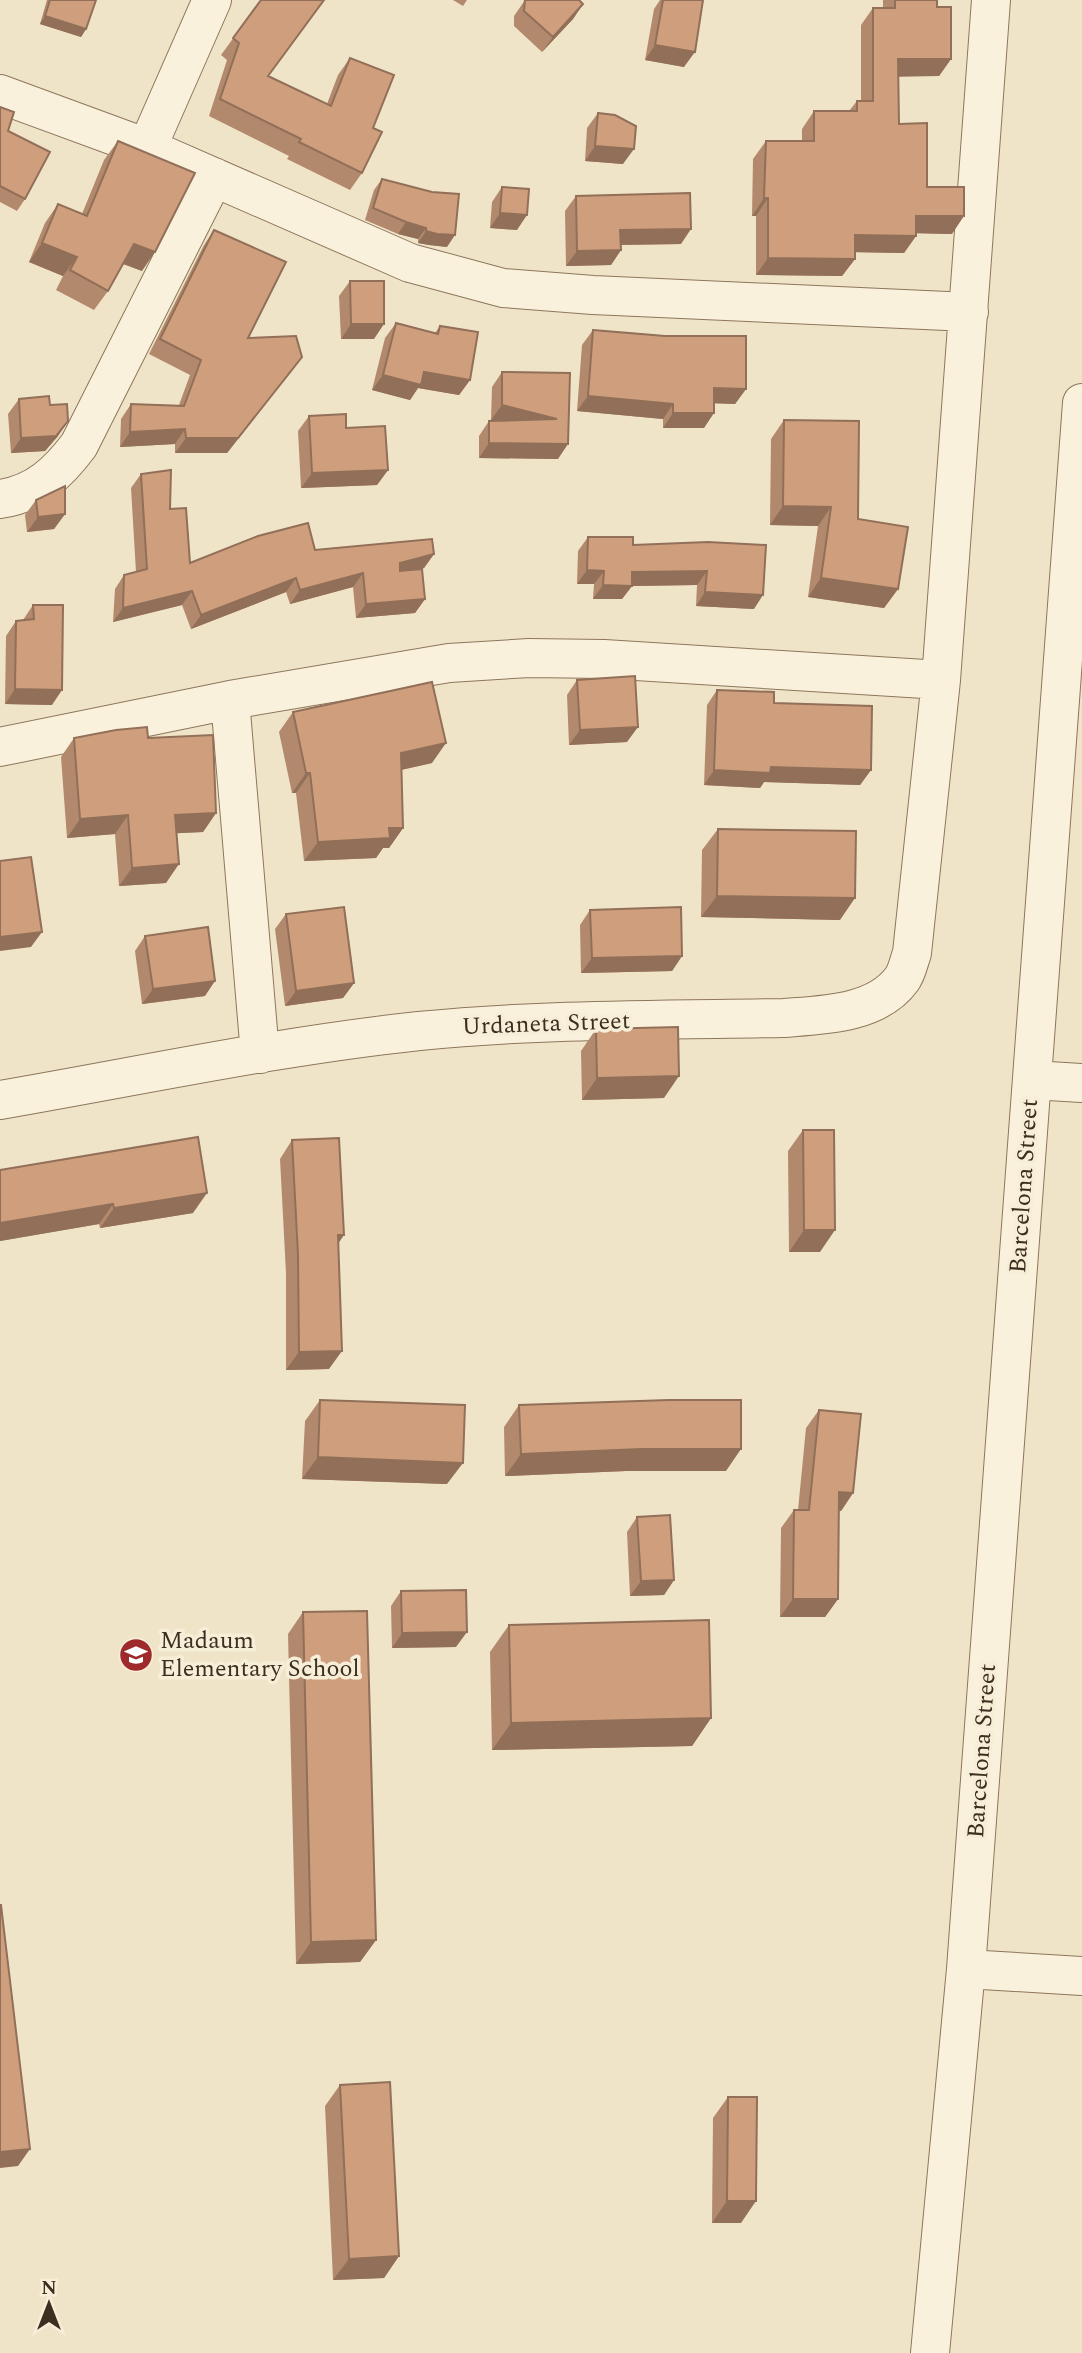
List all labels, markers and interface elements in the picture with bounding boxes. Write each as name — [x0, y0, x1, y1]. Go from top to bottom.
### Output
street label: Urdaneta Street — [461, 1003, 631, 1045]
street label: Barcelona Street — [1000, 1098, 1048, 1274]
place label: Madaum Elementary School — [160, 1623, 360, 1687]
school or university icon: Madaum Elementary School — [117, 1636, 155, 1674]
street label: Barcelona Street — [958, 1663, 1006, 1839]
north arrow — [14, 2269, 84, 2339]
text: N — [41, 2274, 57, 2303]

